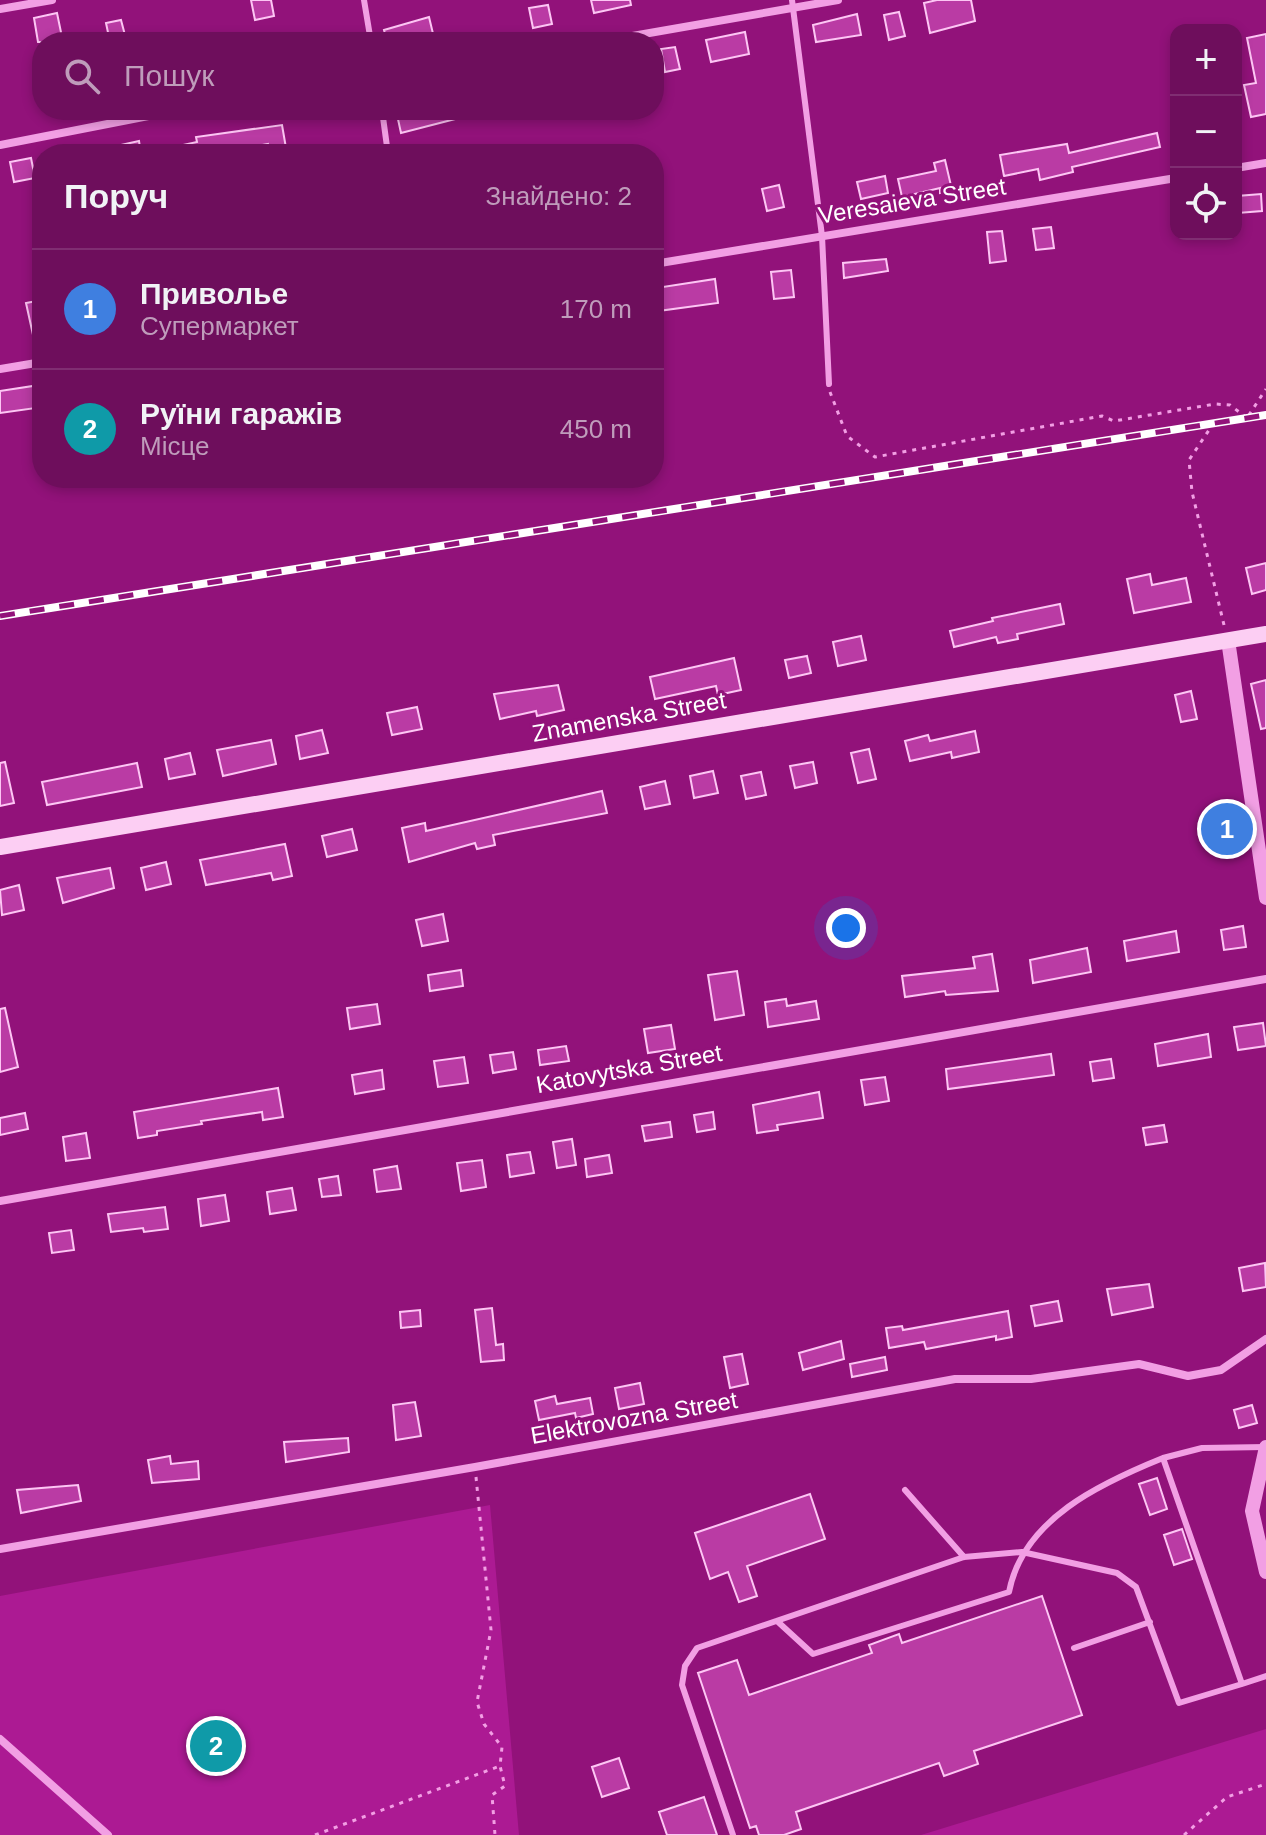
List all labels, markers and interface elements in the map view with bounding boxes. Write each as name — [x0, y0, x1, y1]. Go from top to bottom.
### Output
map controls — [1170, 24, 1242, 240]
button: + — [1170, 24, 1242, 96]
search box — [32, 32, 664, 120]
icon: search — [60, 54, 104, 98]
text: Пошук — [124, 59, 214, 92]
button: − — [1170, 96, 1242, 168]
button: locate — [1170, 168, 1242, 240]
street label: Veresaieva Street — [816, 172, 1008, 229]
text: Поруч — [64, 177, 168, 215]
text: Знайдено: 2 — [486, 181, 632, 211]
text: Приволье — [140, 277, 288, 310]
text: 1 — [83, 294, 97, 324]
text: 170 m — [560, 294, 632, 324]
text: Супермаркет — [140, 311, 299, 341]
text: Руїни гаражів — [140, 397, 342, 430]
text: 2 — [83, 414, 97, 444]
text: 450 m — [560, 414, 632, 444]
text: Місце — [140, 431, 210, 461]
street label: Znamenska Street — [530, 686, 728, 747]
pin: 1 — [1201, 799, 1253, 859]
your location — [826, 908, 866, 948]
street label: Katovytska Street — [534, 1039, 724, 1098]
street label: Elektrovozna Street — [528, 1386, 740, 1449]
pin: 2 — [190, 1716, 242, 1776]

